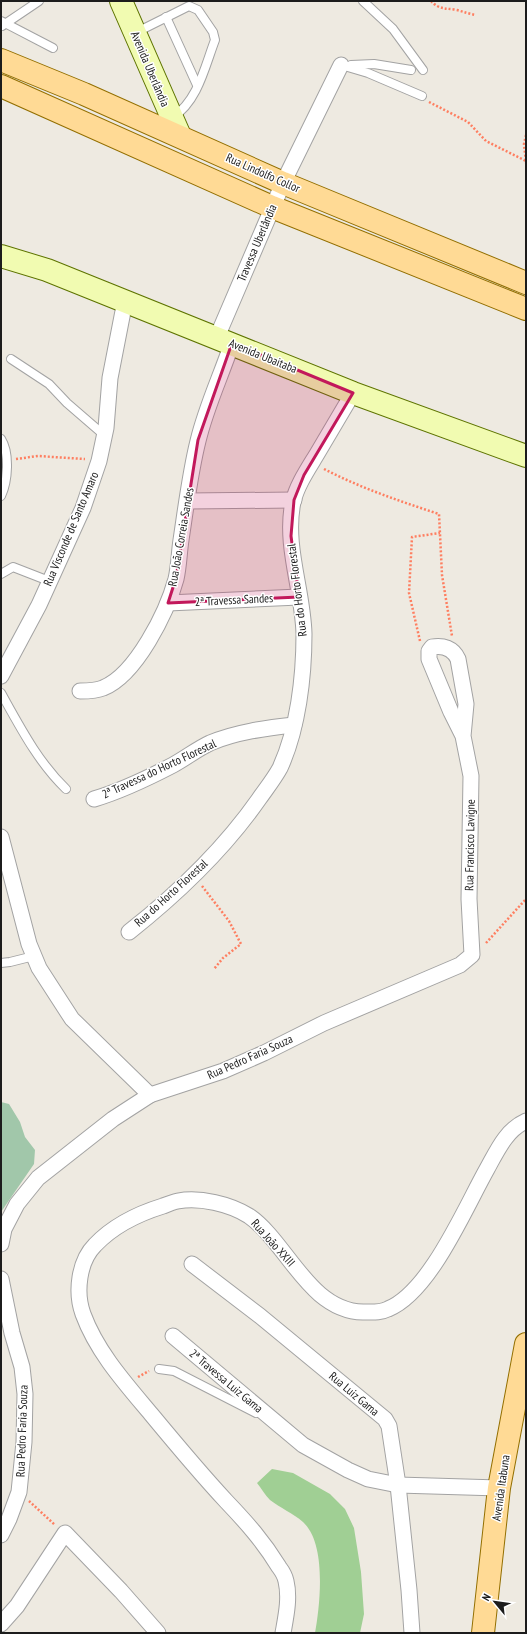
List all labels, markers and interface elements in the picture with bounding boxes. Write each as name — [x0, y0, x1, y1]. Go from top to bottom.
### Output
street label: Avenida Uberlândia — [128, 29, 173, 109]
street label: Rua Lindolfo Collor — [224, 150, 303, 196]
street label: Travessa Uberlândia — [233, 202, 280, 284]
street label: Avenida Ubaitaba — [227, 335, 300, 376]
street label: Rua Visconde de Santo Amaro — [40, 469, 101, 588]
street label: Rua João Correia Sandes — [164, 486, 197, 588]
street label: Rua do Horto Florestal — [283, 543, 310, 637]
street label: 2ª Travessa Sandes — [194, 590, 273, 609]
street label: 2ª Travessa do Horto Florestal — [99, 735, 218, 802]
street label: Rua Francisco Lavigne — [461, 799, 478, 891]
street label: Rua do Horto Florestal — [131, 856, 211, 929]
street label: Rua Pedro Faria Souza — [205, 1031, 295, 1082]
street label: Rua João XXIII — [248, 1216, 299, 1270]
street label: 2ª Travessa Luiz Gama — [186, 1345, 266, 1416]
street label: Rua Luiz Gama — [326, 1368, 383, 1419]
street label: Rua Pedro Faria Souza — [12, 1384, 31, 1477]
street label: Avenida Itabuna — [488, 1454, 513, 1522]
north arrow — [475, 1582, 515, 1622]
text: N — [479, 1591, 494, 1603]

